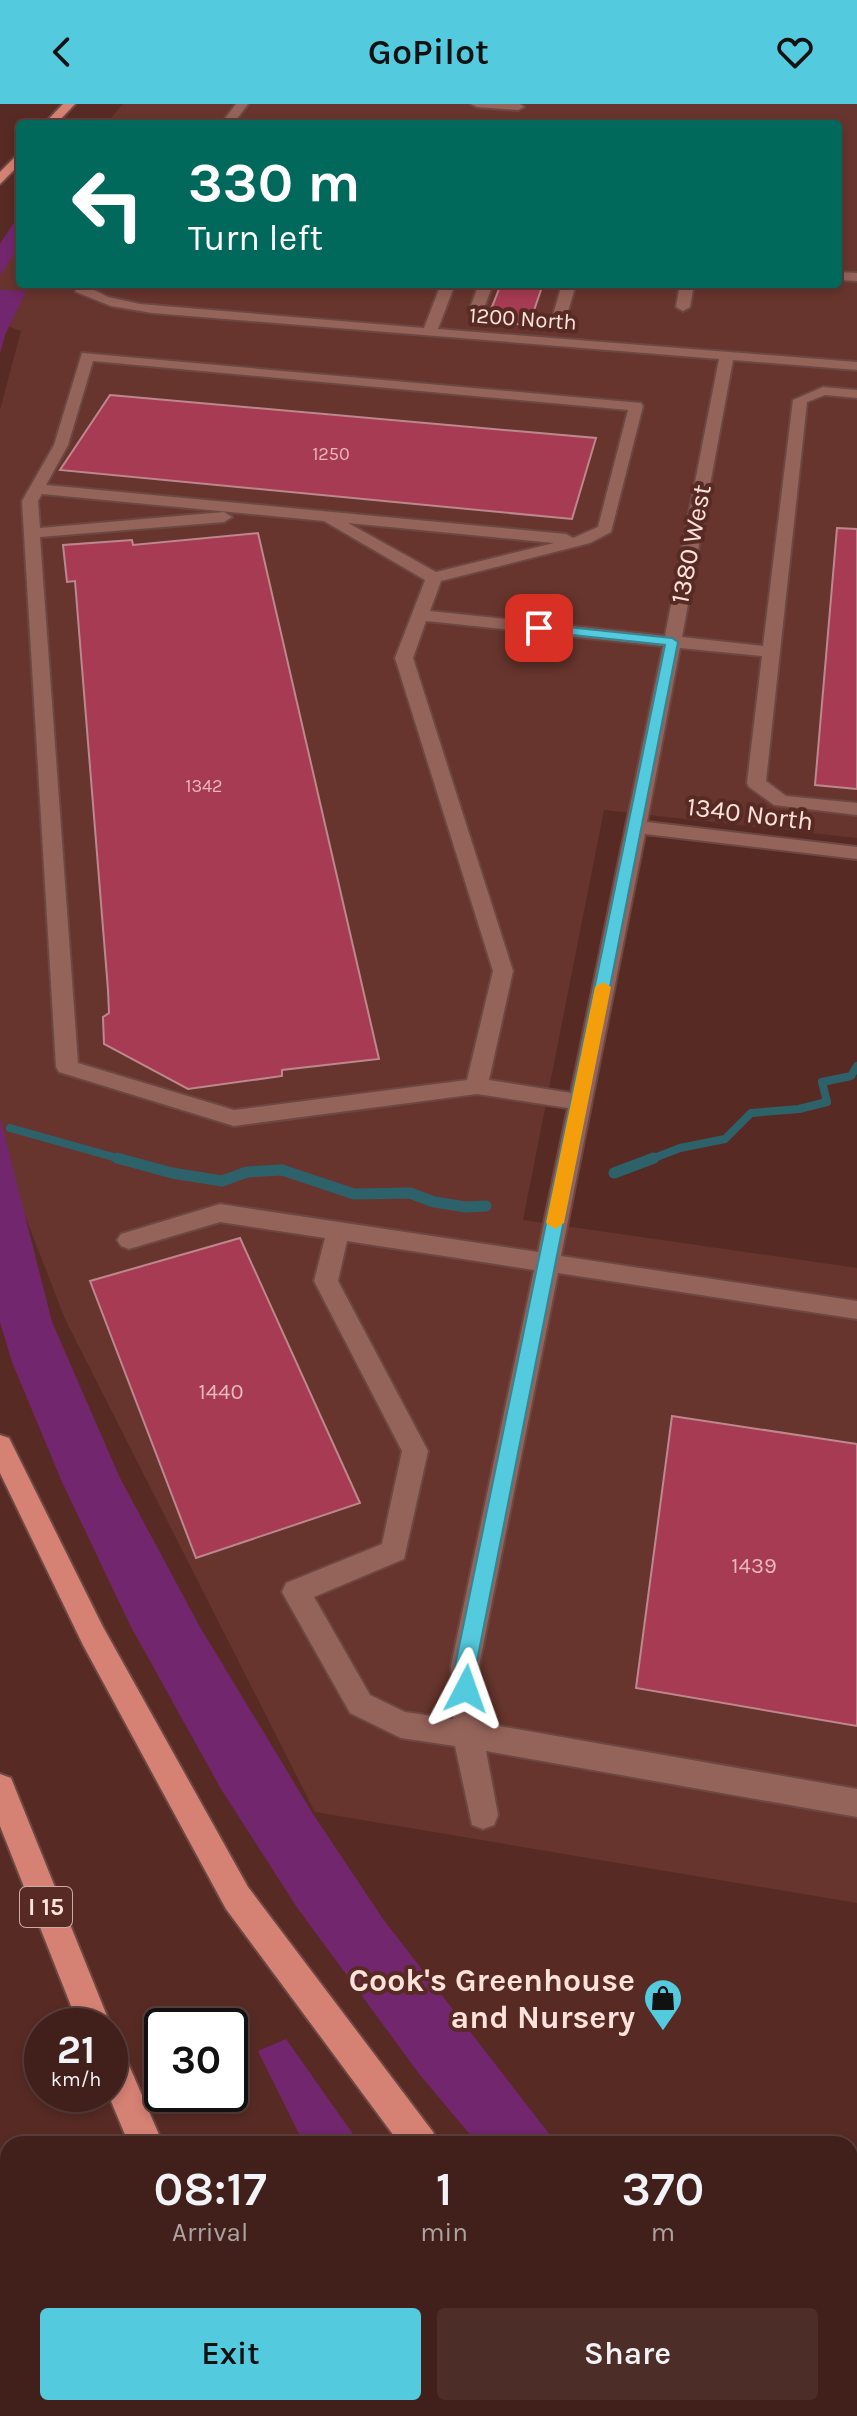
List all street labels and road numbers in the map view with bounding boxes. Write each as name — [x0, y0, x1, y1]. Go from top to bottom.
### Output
street label: 1200 North — [468, 302, 578, 336]
street label: 1380 West — [664, 482, 718, 606]
street label: 1340 North — [685, 791, 815, 837]
road number: I 15 — [20, 1887, 72, 1927]

